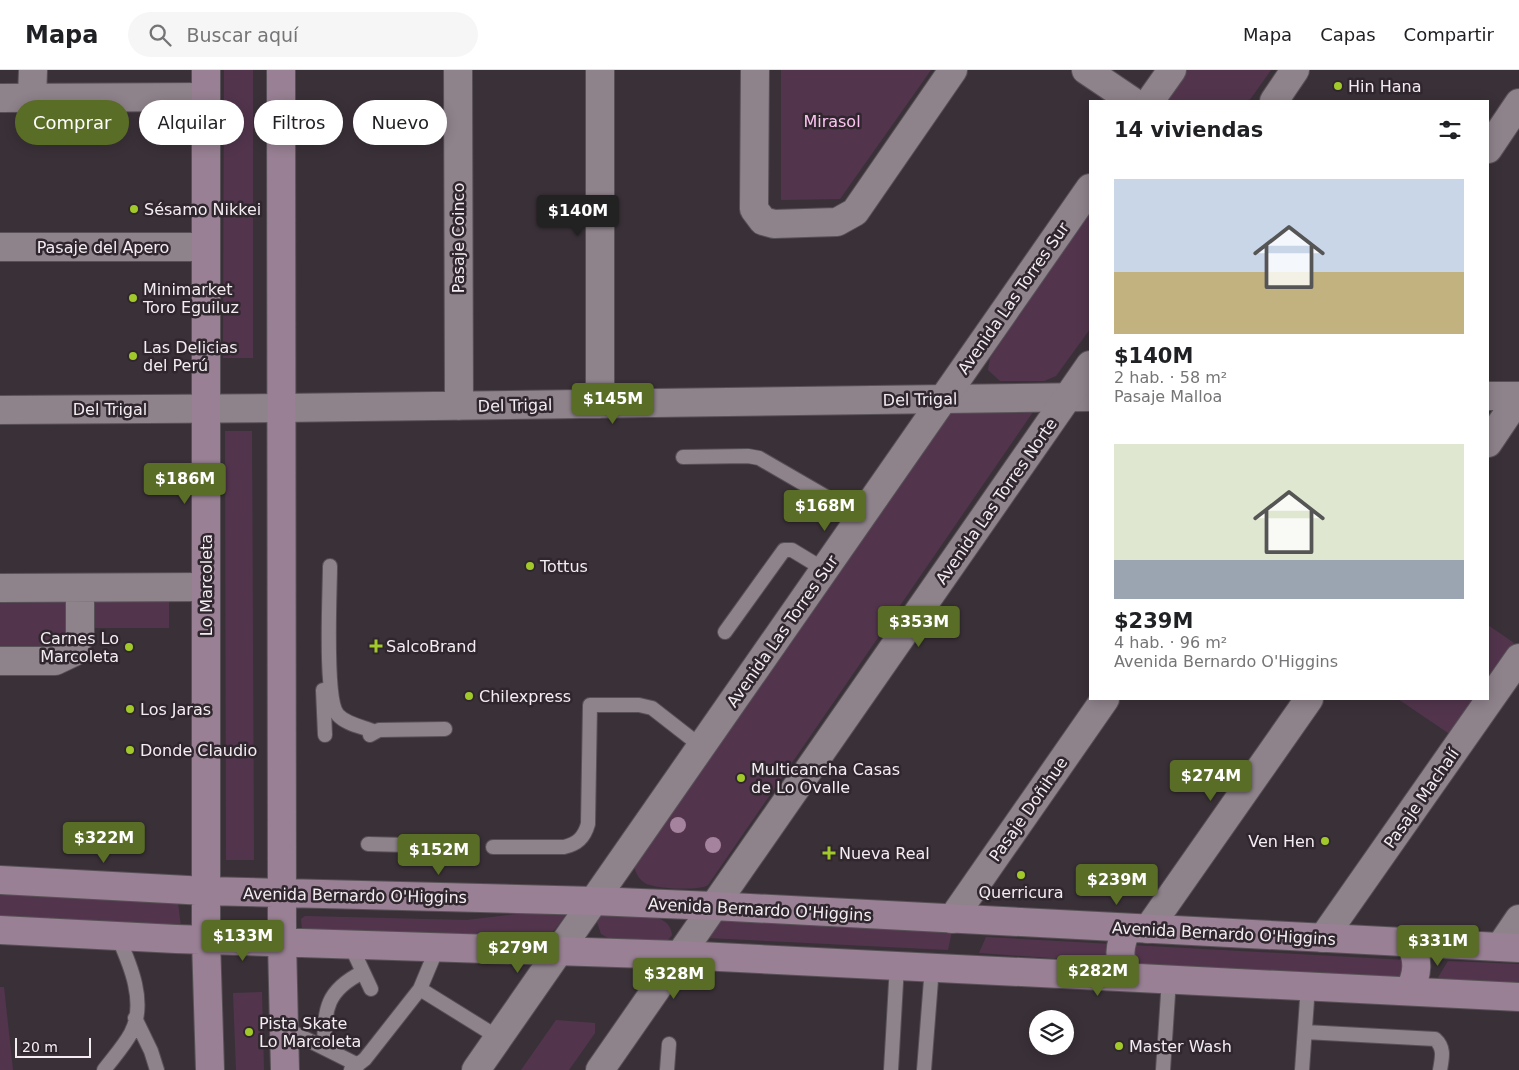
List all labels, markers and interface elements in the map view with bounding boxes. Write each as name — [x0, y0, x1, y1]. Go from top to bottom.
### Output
search box — [128, 12, 478, 57]
text: Mapa — [25, 21, 98, 49]
icon: search — [146, 21, 174, 49]
text: Buscar aquí — [186, 24, 298, 46]
text: Mapa — [1243, 24, 1292, 45]
text: Capas — [1320, 24, 1376, 45]
text: Compartir — [1404, 24, 1494, 45]
place label: Hin Hana — [1348, 77, 1421, 96]
marker: Hin Hana — [1332, 80, 1344, 92]
chip: Comprar — [15, 100, 129, 145]
chip: Alquilar — [139, 100, 244, 145]
chip: Filtros — [254, 100, 343, 145]
chip: Nuevo — [353, 100, 447, 145]
park label: Mirasol — [803, 112, 861, 131]
icon: filters — [1436, 116, 1464, 144]
text: 14 viviendas — [1114, 118, 1263, 142]
street label: Pasaje Coinco — [449, 183, 468, 293]
pin: $140M — [543, 194, 613, 237]
place label: Sésamo Nikkei — [144, 200, 261, 219]
text: $140M — [548, 201, 608, 220]
marker: Sésamo Nikkei — [128, 203, 140, 215]
icon: home — [1244, 212, 1334, 302]
street label: Avenida Las Torres Sur — [954, 219, 1073, 378]
street label: Pasaje del Apero — [37, 238, 169, 257]
place label: Minimarket Toro Eguiluz — [142, 280, 239, 317]
marker: Minimarket Toro Eguiluz — [127, 292, 139, 304]
place label: Las Delicias del Perú — [143, 338, 238, 375]
text: $140M — [1114, 344, 1193, 368]
marker: Las Delicias del Perú — [127, 350, 139, 362]
text: 2 hab. · 58 m² — [1114, 368, 1227, 387]
pin: $145M — [578, 382, 648, 425]
text: Pasaje Malloa — [1114, 387, 1222, 406]
text: $145M — [583, 389, 643, 408]
street label: Del Trigal — [883, 389, 957, 410]
street label: Del Trigal — [478, 395, 552, 416]
street label: Del Trigal — [73, 400, 147, 419]
street label: Avenida Las Torres Norte — [932, 415, 1061, 588]
pin: $186M — [150, 462, 220, 505]
text: $186M — [155, 469, 215, 488]
icon: home — [1244, 477, 1334, 567]
pin: $168M — [790, 490, 860, 532]
text: $168M — [795, 496, 855, 515]
street label: Lo Marcoleta — [197, 534, 216, 636]
street label: Avenida Las Torres Sur — [723, 552, 842, 711]
place label: Tottus — [539, 557, 588, 576]
marker: Tottus — [524, 560, 536, 572]
pin: $353M — [884, 606, 954, 648]
text: $239M — [1114, 609, 1193, 633]
text: $353M — [889, 612, 949, 631]
place label: Carnes Lo Marcoleta — [40, 629, 119, 666]
text: 4 hab. · 96 m² — [1114, 633, 1227, 652]
place label: SalcoBrand — [386, 637, 477, 656]
marker: SalcoBrand — [370, 640, 382, 652]
marker: Carnes Lo Marcoleta — [123, 641, 135, 653]
text: Avenida Bernardo O'Higgins — [1114, 652, 1338, 671]
place label: Chilexpress — [479, 687, 571, 706]
marker: Chilexpress — [463, 690, 475, 702]
place label: Los Jaras — [140, 700, 211, 719]
marker: Los Jaras — [124, 703, 136, 715]
place label: Donde Claudio — [140, 741, 257, 760]
marker: Donde Claudio — [124, 744, 136, 756]
street label: Pasaje Machalí — [1380, 744, 1463, 852]
street label: Pasaje Doñihue — [985, 753, 1071, 865]
place label: Multicancha Casas de Lo Ovalle — [751, 760, 900, 797]
pin: $274M — [1176, 760, 1246, 802]
text: $274M — [1181, 766, 1241, 785]
marker: Multicancha Casas de Lo Ovalle — [735, 772, 747, 784]
pin: $322M — [69, 822, 139, 864]
text: $322M — [74, 828, 134, 847]
place label: Ven Hen — [1248, 832, 1315, 851]
pin: $152M — [404, 834, 474, 876]
marker: Ven Hen — [1319, 835, 1331, 847]
text: $152M — [409, 840, 469, 859]
place label: Nueva Real — [839, 844, 930, 863]
marker: Nueva Real — [823, 847, 835, 859]
pin: $239M — [1082, 864, 1152, 906]
marker: Querricura — [1015, 869, 1027, 881]
text: $239M — [1087, 870, 1147, 889]
place label: Querricura — [978, 883, 1064, 902]
street label: Avenida Bernardo O'Higgins — [243, 884, 467, 907]
street label: Avenida Bernardo O'Higgins — [648, 894, 872, 925]
street label: Avenida Bernardo O'Higgins — [1112, 918, 1336, 949]
pin: $133M — [208, 920, 278, 962]
pin: $331M — [1403, 924, 1473, 967]
text: $133M — [213, 926, 273, 945]
text: $331M — [1408, 931, 1468, 950]
pin: $279M — [483, 932, 553, 974]
text: $279M — [488, 938, 548, 957]
pin: $282M — [1063, 954, 1133, 997]
pin: $328M — [639, 958, 709, 1000]
text: $282M — [1068, 961, 1128, 980]
text: $328M — [644, 964, 704, 983]
map controls — [1029, 1010, 1074, 1055]
button: layers — [1029, 1010, 1074, 1055]
place label: Pista Skate Lo Marcoleta — [259, 1014, 361, 1051]
marker: Pista Skate Lo Marcoleta — [243, 1026, 255, 1038]
scale bar — [15, 1035, 91, 1058]
place label: Master Wash — [1129, 1037, 1232, 1056]
text: 20 m — [22, 1039, 58, 1055]
marker: Master Wash — [1113, 1040, 1125, 1052]

